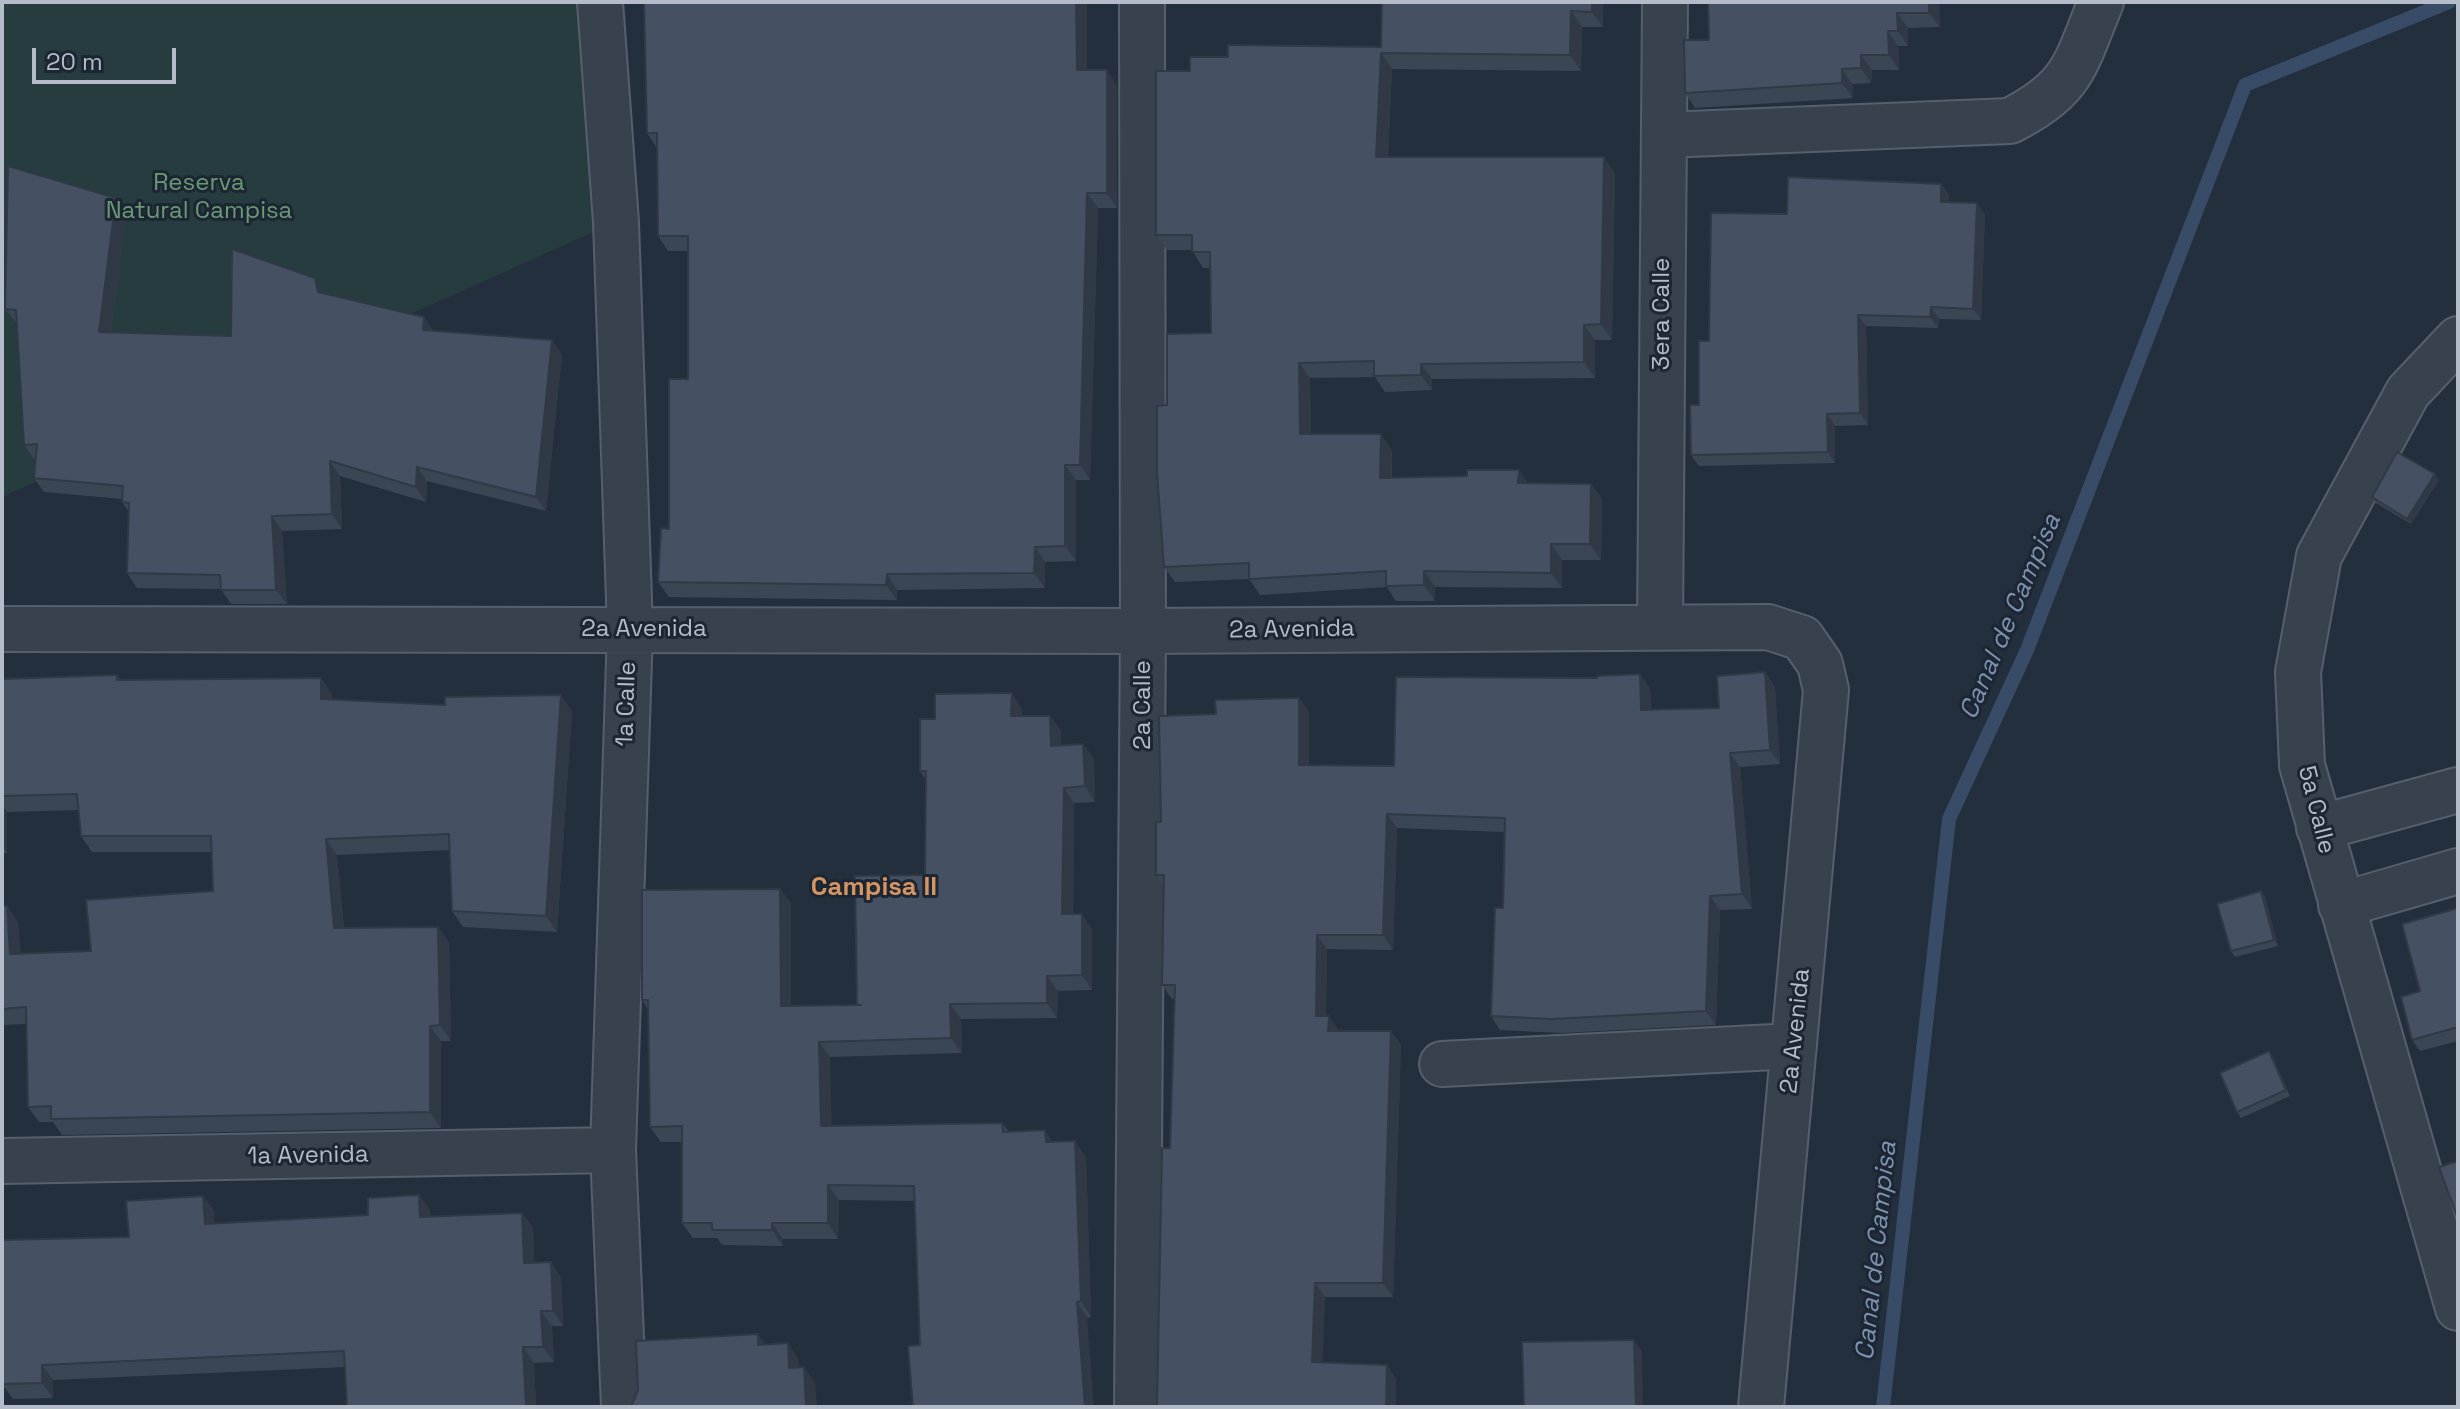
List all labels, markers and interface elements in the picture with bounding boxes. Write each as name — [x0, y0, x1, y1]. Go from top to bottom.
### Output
scale bar — [36, 32, 180, 82]
text: 20 m — [46, 46, 103, 77]
park label: Reserva Natural Campisa — [106, 169, 292, 225]
street label: 3era Calle — [1648, 258, 1676, 370]
water label: Canal de Campisa — [1954, 510, 2068, 724]
street label: 2a Avenida — [581, 615, 707, 643]
street label: 2a Avenida — [1229, 615, 1355, 645]
street label: 2a Calle — [1129, 660, 1157, 750]
street label: 1a Calle — [611, 661, 643, 747]
street label: 5a Calle — [2291, 763, 2341, 857]
district label: Campisa II — [811, 872, 937, 904]
street label: 2a Avenida — [1775, 967, 1817, 1095]
water label: Canal de Campisa — [1850, 1140, 1904, 1362]
street label: 1a Avenida — [247, 1141, 369, 1171]

